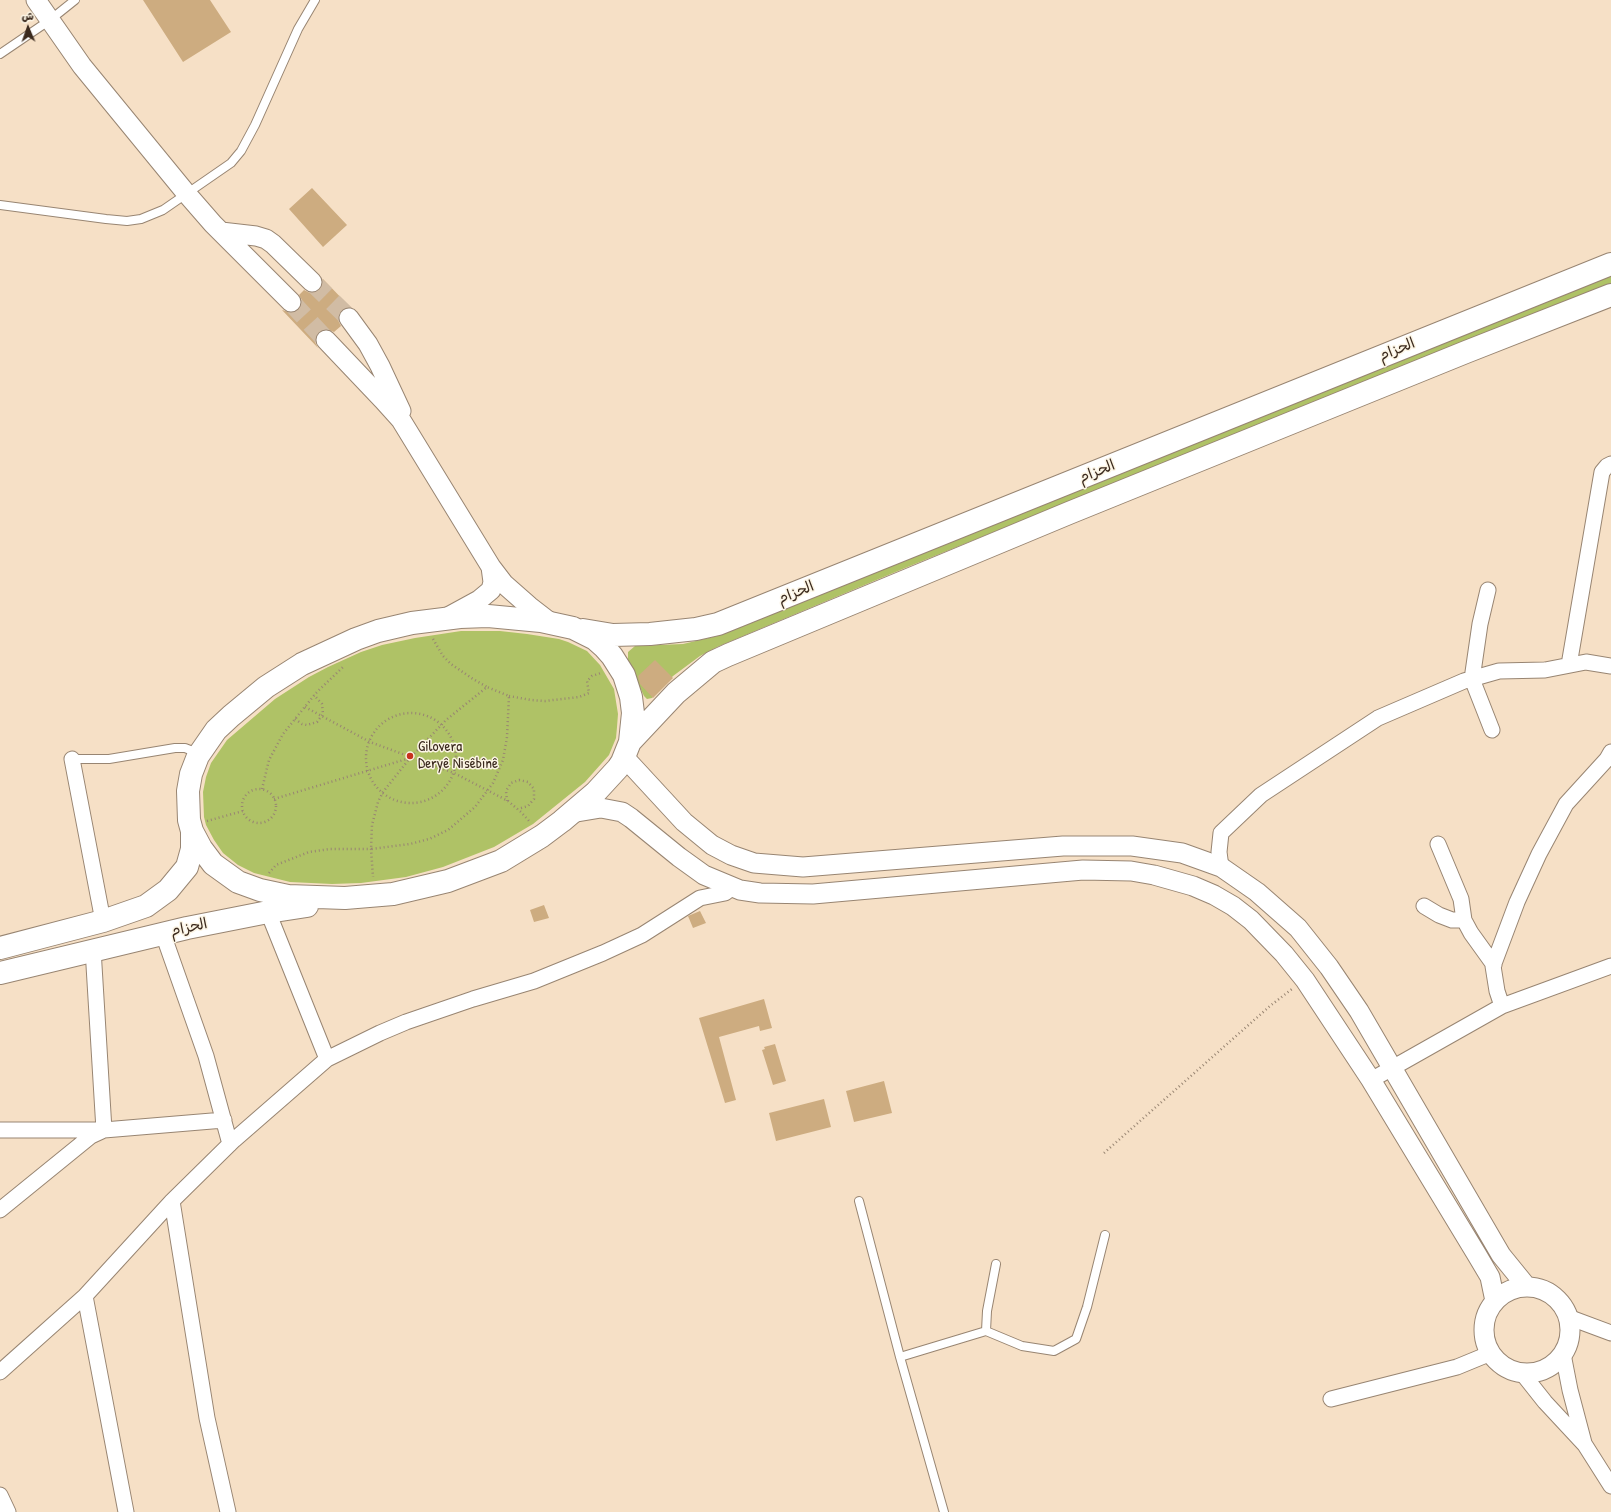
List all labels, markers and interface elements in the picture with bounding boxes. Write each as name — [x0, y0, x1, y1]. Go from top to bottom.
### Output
north arrow — [8, 8, 48, 48]
text: ش — [21, 9, 34, 23]
street label: الحزام — [1376, 335, 1418, 365]
street label: الحزام — [1076, 457, 1118, 487]
street label: الحزام — [775, 578, 817, 608]
place label: Gilovera Deryê Nisêbînê — [418, 738, 498, 773]
marker: Gilovera Deryê Nisêbînê — [405, 751, 415, 761]
street label: الحزام — [169, 915, 209, 941]

